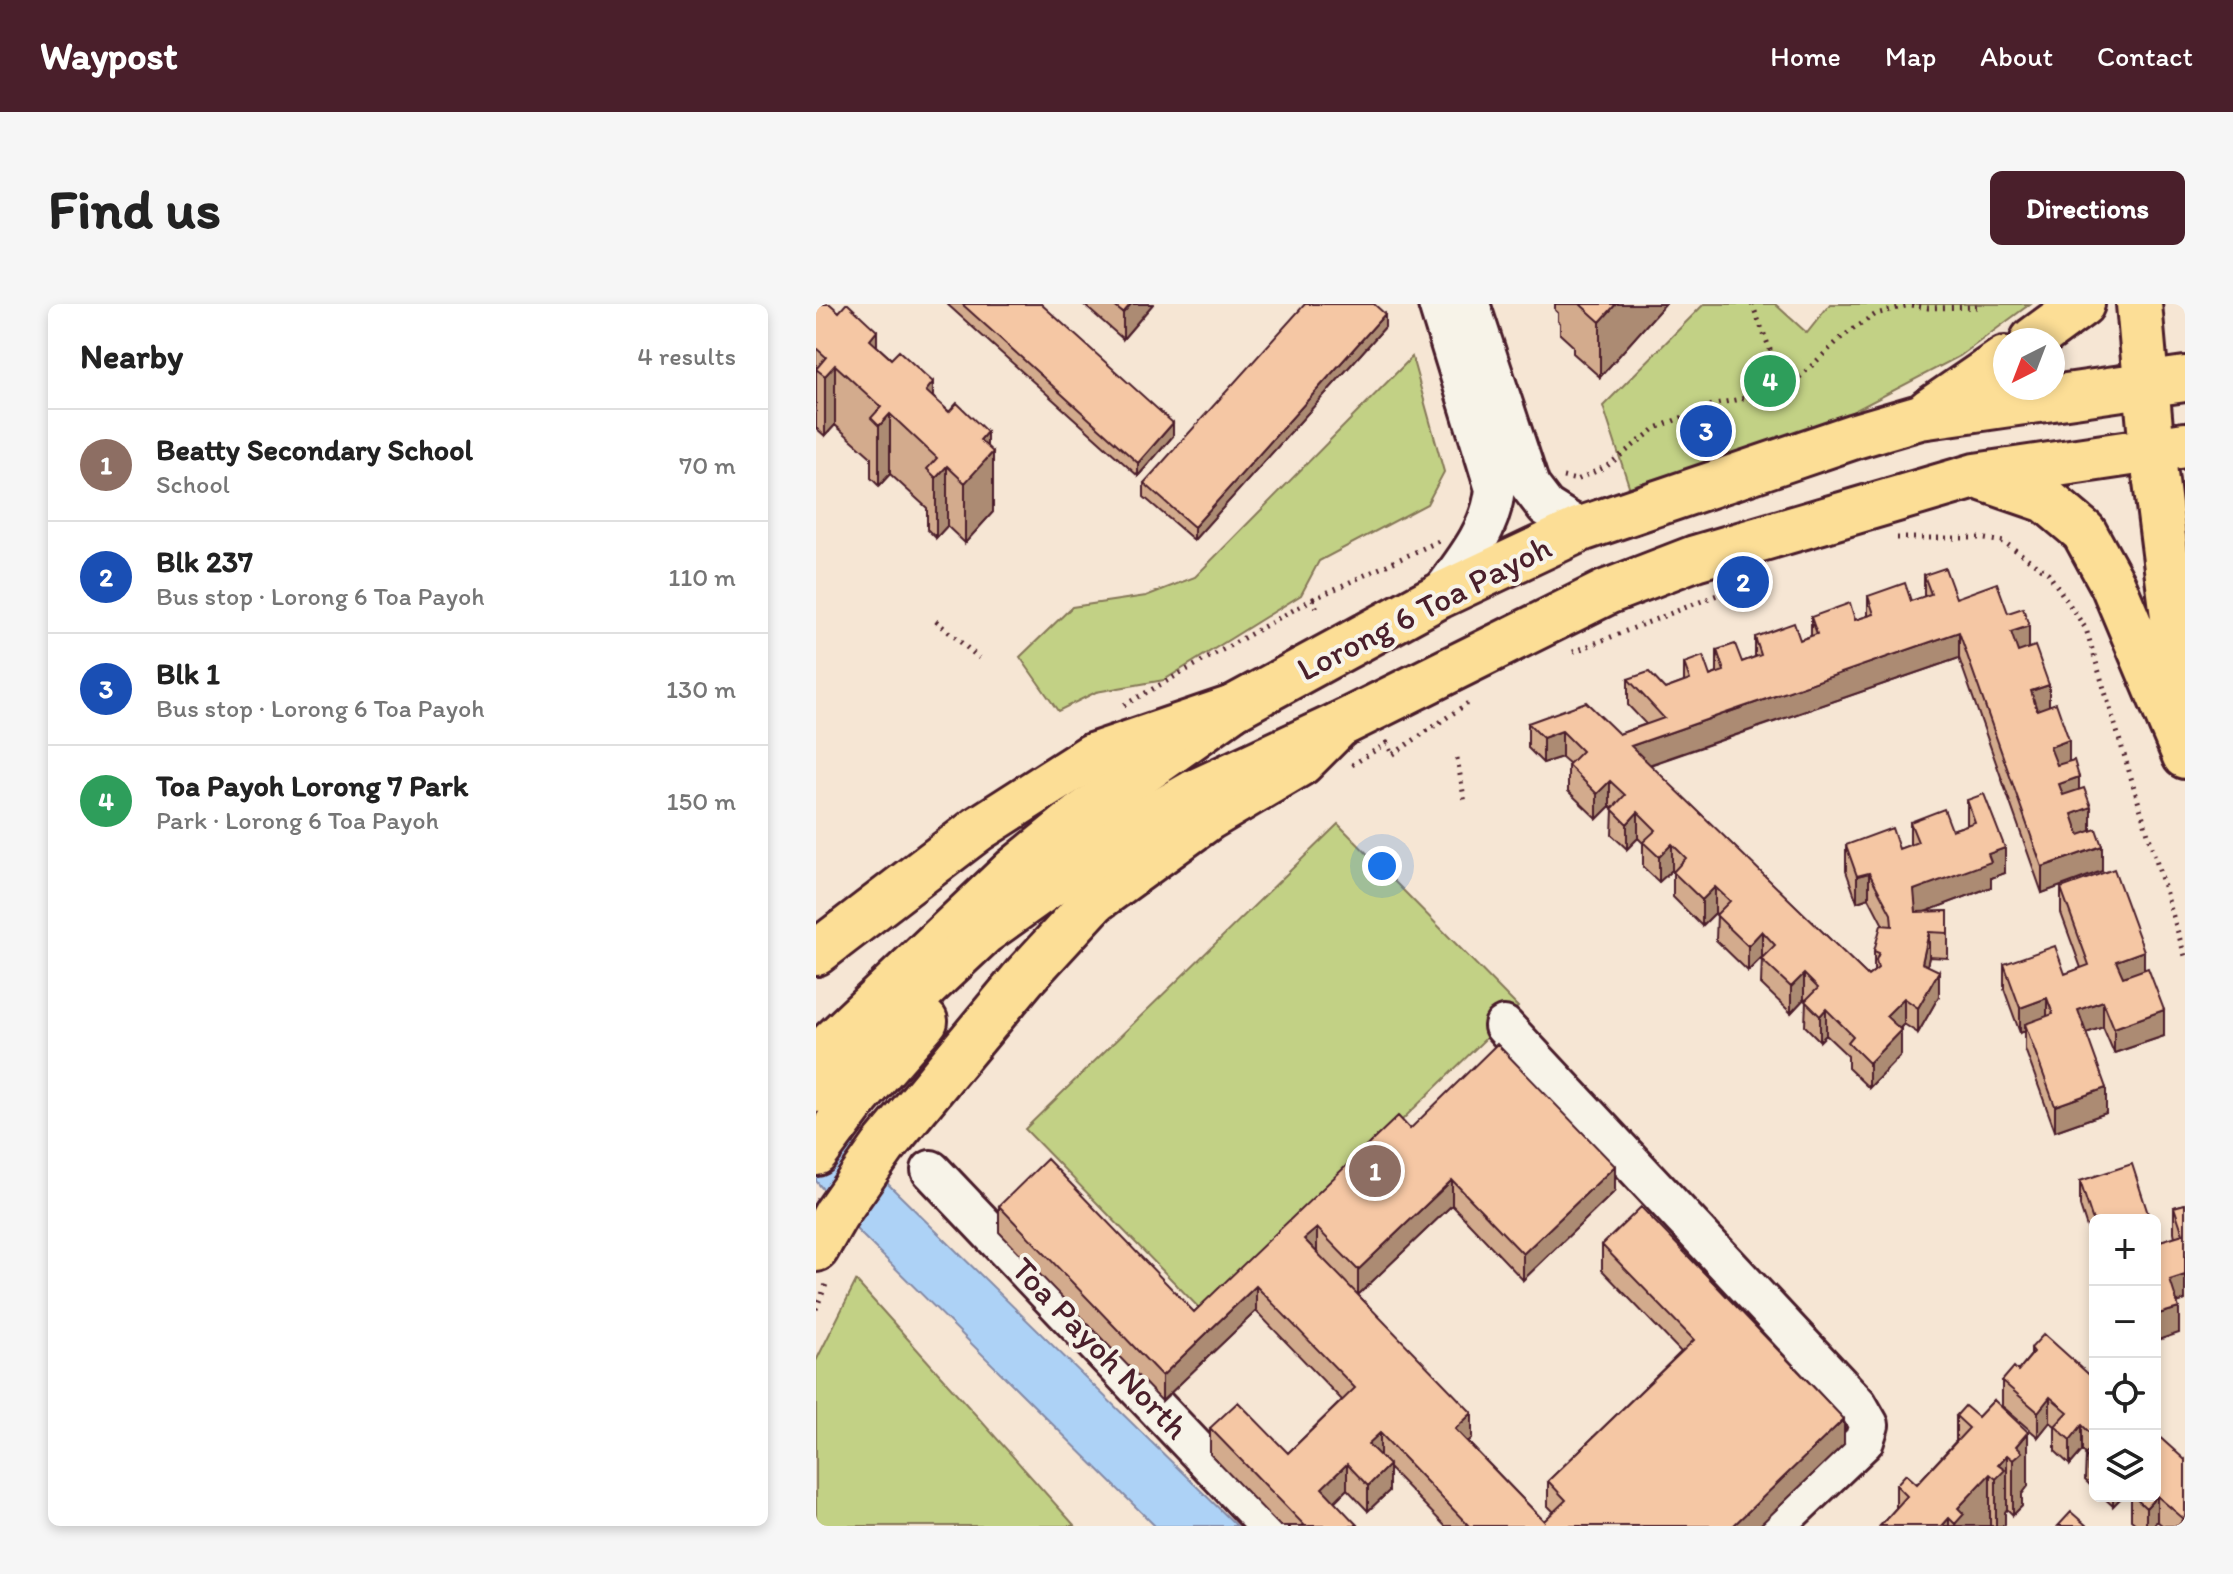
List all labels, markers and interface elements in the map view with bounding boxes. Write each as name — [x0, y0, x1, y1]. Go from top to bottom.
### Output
text: Waypost — [40, 33, 178, 79]
text: Home — [1770, 39, 1841, 73]
text: Map — [1885, 39, 1936, 73]
text: About — [1980, 39, 2053, 73]
text: Contact — [2097, 39, 2193, 73]
button: Directions — [1990, 171, 2185, 245]
text: Find us — [48, 175, 221, 242]
north arrow — [1993, 328, 2065, 400]
text: Nearby — [80, 336, 183, 377]
text: 4 results — [637, 340, 736, 372]
pin: 4 — [1744, 351, 1796, 411]
pin: 3 — [1680, 401, 1732, 461]
text: Beatty Secondary School — [156, 431, 473, 468]
text: 1 — [100, 449, 112, 481]
text: 70 m — [679, 449, 736, 481]
text: School — [156, 468, 230, 500]
street label: Lorong 6 Toa Payoh — [1290, 526, 1558, 690]
text: Blk 237 — [156, 543, 253, 580]
pin: 2 — [1717, 552, 1769, 612]
text: 2 — [99, 561, 113, 593]
text: 110 m — [668, 561, 736, 593]
text: Bus stop · Lorong 6 Toa Payoh — [156, 580, 485, 612]
text: Blk 1 — [156, 655, 220, 692]
text: 3 — [99, 673, 113, 705]
text: 130 m — [666, 673, 736, 705]
text: Bus stop · Lorong 6 Toa Payoh — [156, 692, 485, 724]
text: Toa Payoh Lorong 7 Park — [156, 767, 468, 804]
text: 4 — [98, 785, 114, 817]
text: 150 m — [667, 785, 736, 817]
text: Park · Lorong 6 Toa Payoh — [156, 804, 439, 836]
your location — [1362, 846, 1402, 886]
pin: 1 — [1349, 1141, 1401, 1201]
map controls — [2089, 1214, 2161, 1502]
button: + — [2089, 1214, 2161, 1286]
street label: Toa Payoh North — [1003, 1249, 1197, 1447]
button: − — [2089, 1286, 2161, 1358]
button: locate — [2089, 1358, 2161, 1430]
button: layers — [2089, 1430, 2161, 1502]

